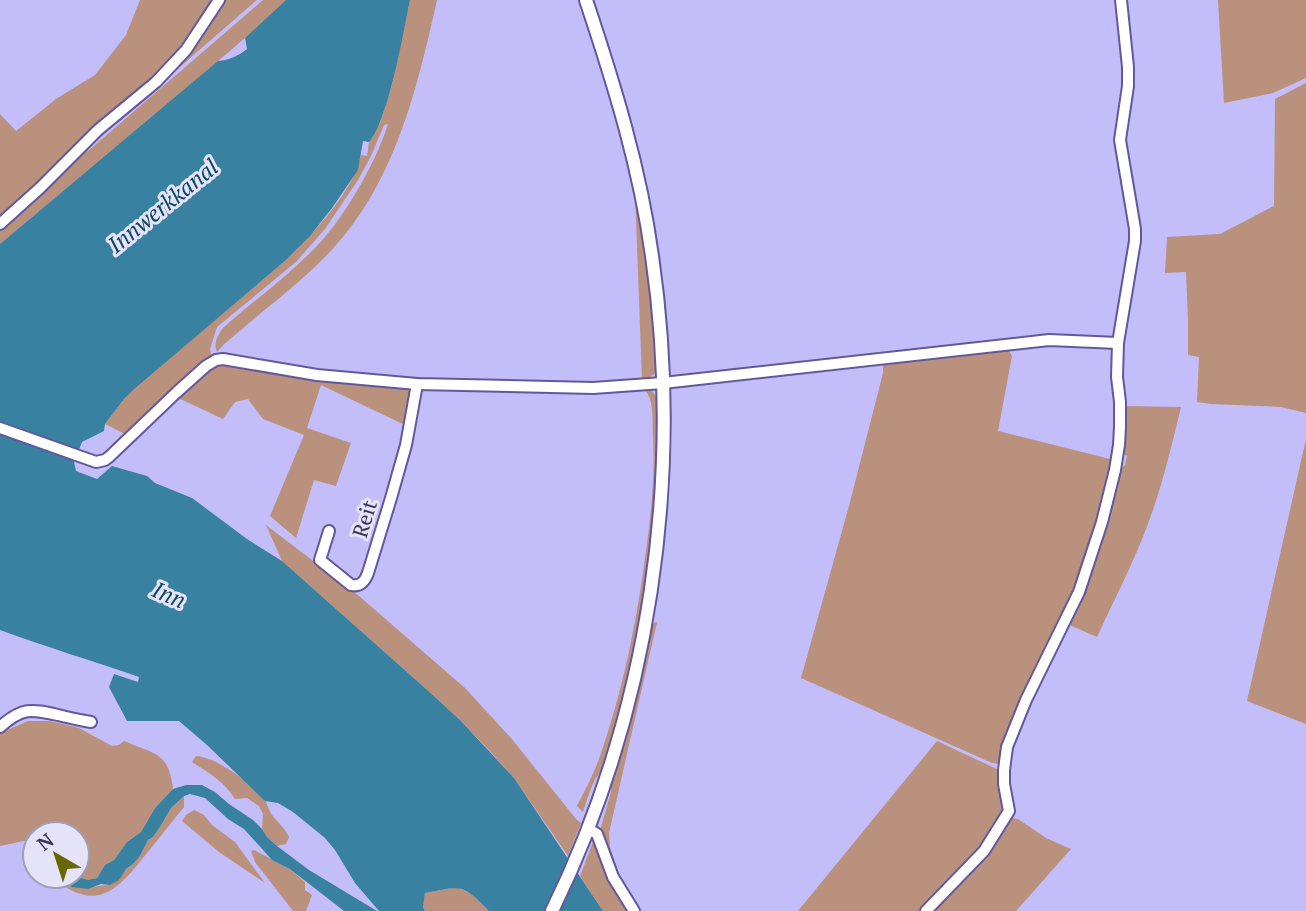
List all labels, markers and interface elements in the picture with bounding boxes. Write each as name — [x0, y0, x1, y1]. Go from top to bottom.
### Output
water label: Innwerkkanal — [100, 151, 225, 260]
street label: Reit — [345, 496, 383, 541]
water label: Inn — [147, 573, 191, 615]
north arrow — [21, 820, 91, 890]
text: N — [32, 827, 59, 856]

